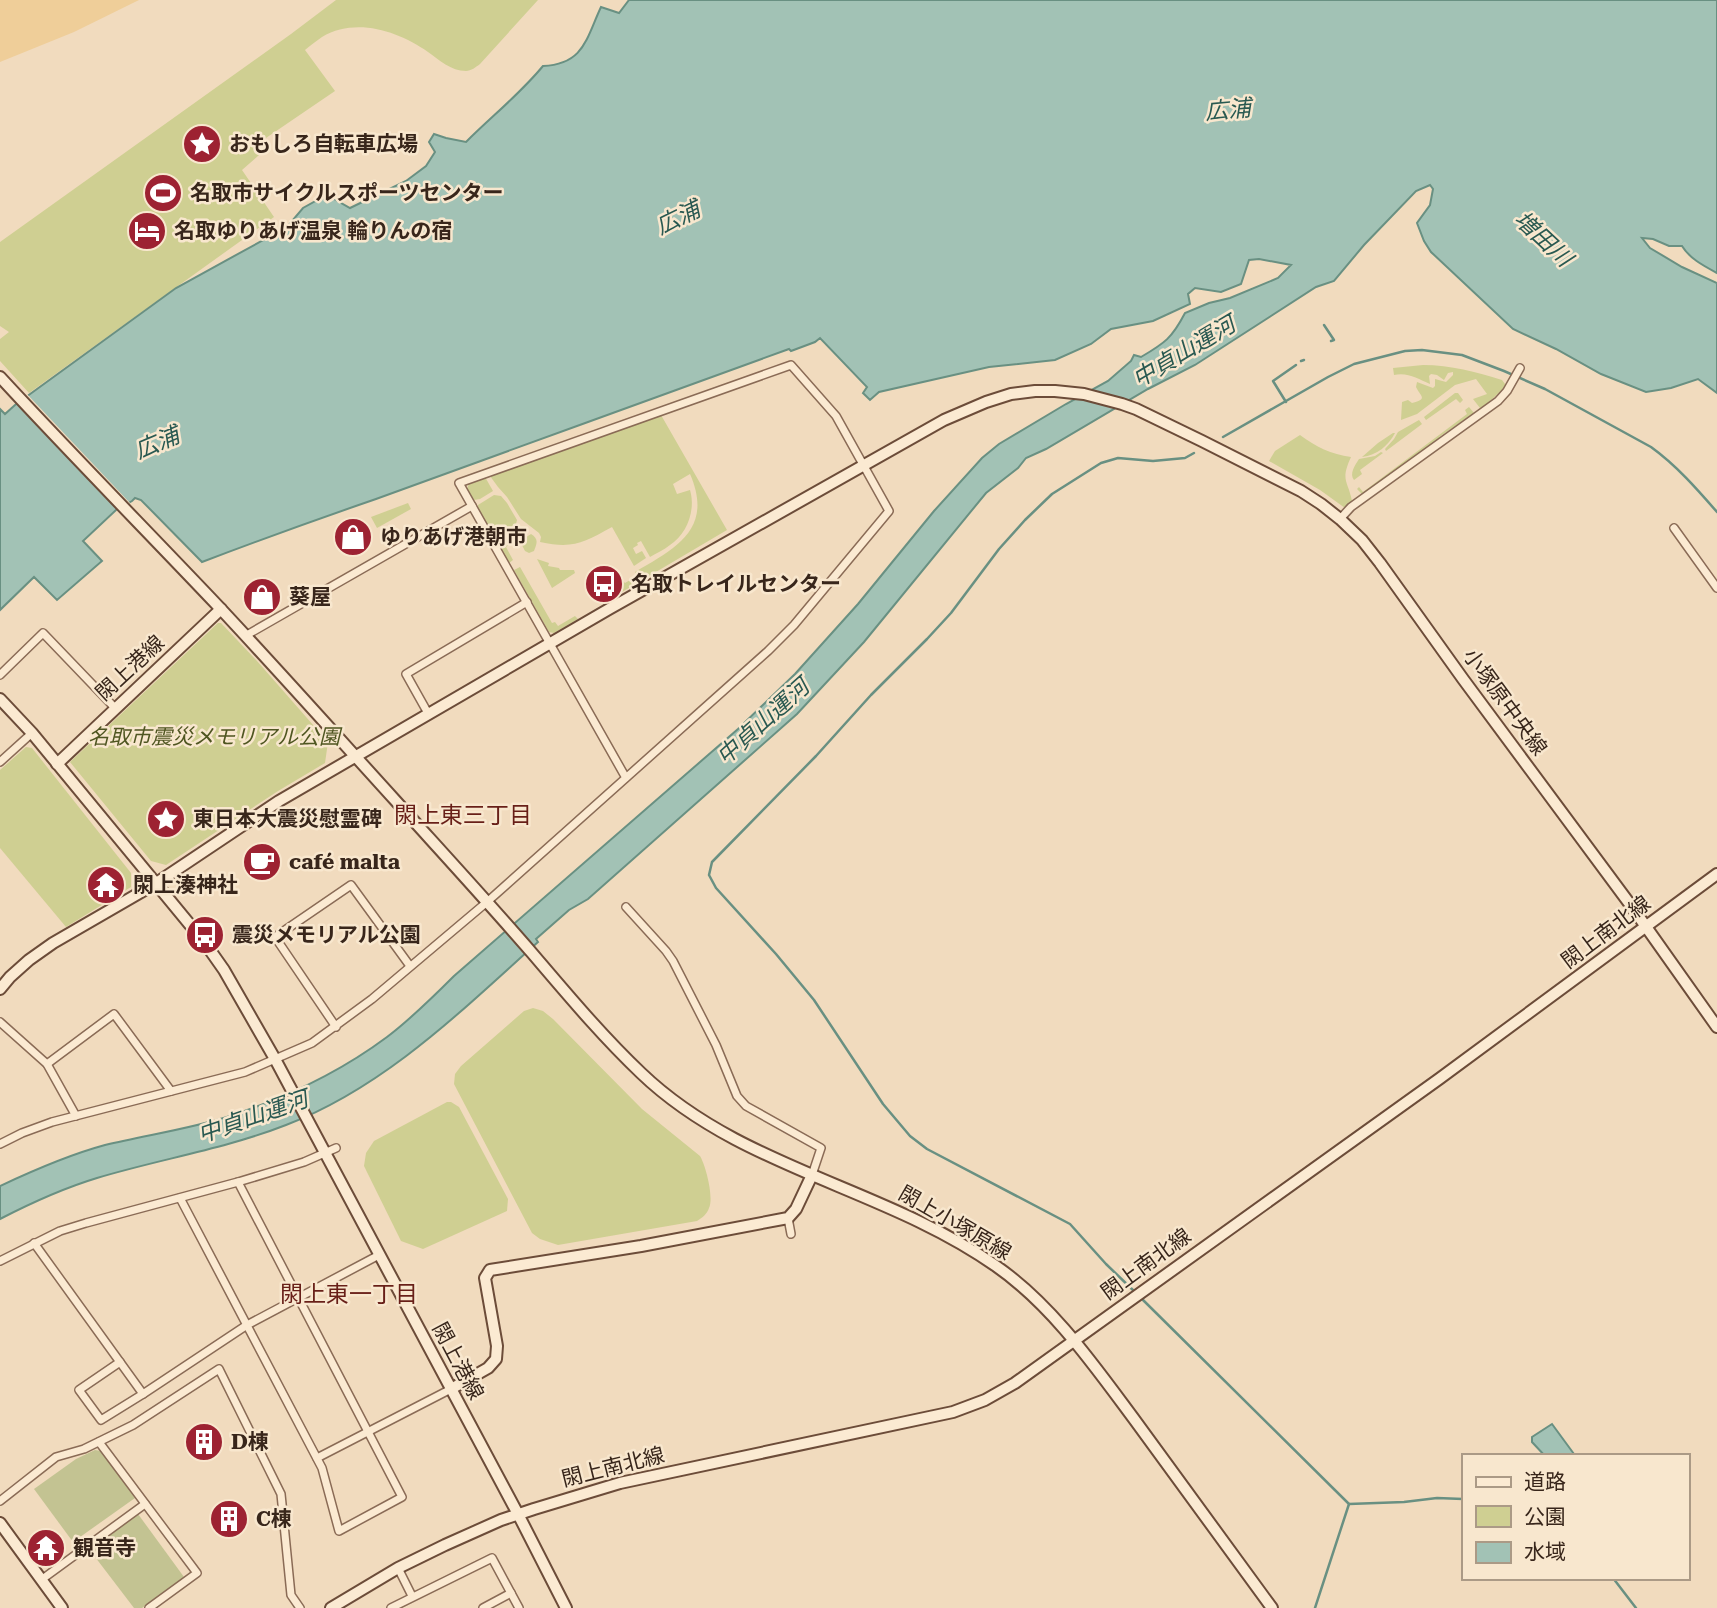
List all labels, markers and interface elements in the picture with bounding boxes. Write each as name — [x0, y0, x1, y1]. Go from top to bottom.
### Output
water label: 広浦 — [1204, 94, 1256, 125]
place icon: おもしろ自転車広場 — [181, 123, 223, 165]
place label: おもしろ自転車広場 — [229, 132, 418, 156]
sports icon: 名取市サイクルスポーツセンター — [142, 172, 184, 214]
place label: 名取市サイクルスポーツセンター — [190, 181, 504, 205]
water label: 広浦 — [651, 194, 708, 240]
water label: 増田川 — [1509, 206, 1580, 274]
hotel icon: 名取ゆりあげ温泉 輪りんの宿 — [126, 210, 168, 252]
place label: 名取ゆりあげ温泉 輪りんの宿 — [174, 219, 452, 243]
water label: 中貞山運河 — [1128, 309, 1244, 393]
water label: 広浦 — [131, 420, 187, 464]
shop icon: ゆりあげ港朝市 — [332, 516, 374, 558]
place label: ゆりあげ港朝市 — [380, 525, 527, 549]
bus stop icon: 名取トレイルセンター — [583, 563, 625, 605]
place label: 名取トレイルセンター — [631, 572, 841, 596]
shop icon: 葵屋 — [241, 576, 283, 618]
place label: 葵屋 — [289, 585, 331, 609]
street label: 閖上港線 — [91, 631, 169, 705]
street label: 小塚原中央線 — [1458, 644, 1552, 760]
water label: 中貞山運河 — [711, 671, 818, 771]
park label: 名取市震災メモリアル公園 — [88, 725, 343, 749]
place icon: 東日本大震災慰霊碑 — [145, 798, 187, 840]
district label: 閖上東三丁目 — [394, 802, 532, 829]
place label: 東日本大震災慰霊碑 — [193, 807, 382, 831]
cafe icon: café malta — [241, 841, 283, 883]
place label: café malta — [289, 850, 401, 874]
temple icon: 閖上湊神社 — [85, 864, 127, 906]
place label: 閖上湊神社 — [133, 873, 238, 897]
street label: 閖上南北線 — [1557, 891, 1655, 973]
bus stop icon: 震災メモリアル公園 — [184, 914, 226, 956]
place label: 震災メモリアル公園 — [232, 923, 421, 947]
water label: 中貞山運河 — [194, 1084, 316, 1148]
street label: 閖上小塚原線 — [894, 1181, 1016, 1265]
street label: 閖上南北線 — [1096, 1223, 1196, 1305]
district label: 閖上東一丁目 — [280, 1281, 418, 1308]
street label: 閖上港線 — [428, 1318, 488, 1404]
building icon: D棟 — [183, 1421, 225, 1463]
place label: D棟 — [231, 1430, 269, 1454]
street label: 閖上南北線 — [559, 1443, 667, 1491]
legend — [1462, 1454, 1689, 1580]
text: 道路 — [1524, 1470, 1566, 1494]
building icon: C棟 — [208, 1498, 250, 1540]
text: 公園 — [1524, 1505, 1566, 1529]
place label: C棟 — [256, 1507, 292, 1531]
temple icon: 観音寺 — [25, 1527, 67, 1569]
place label: 観音寺 — [73, 1536, 136, 1560]
text: 水域 — [1524, 1540, 1566, 1564]

